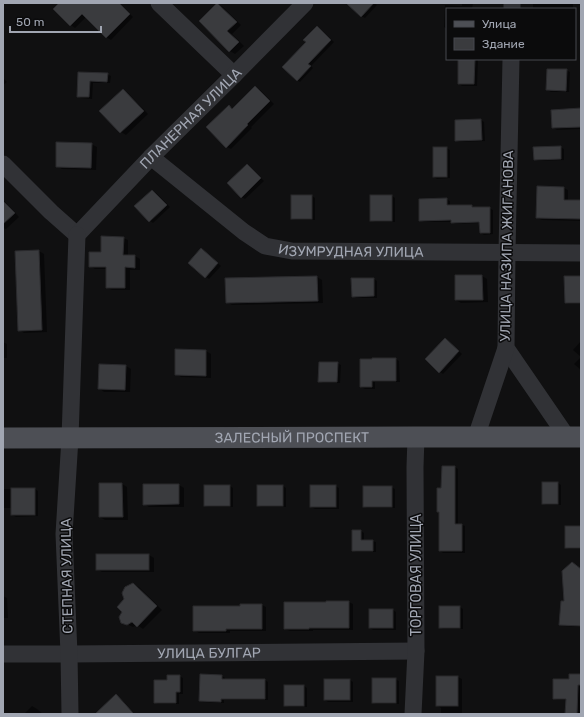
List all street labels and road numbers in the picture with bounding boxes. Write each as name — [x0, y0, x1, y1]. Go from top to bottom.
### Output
street label: ПЛАНЕРНАЯ УЛИЦА — [136, 64, 245, 172]
street label: УЛИЦА НАЗИПА ЖИГАНОВА — [497, 149, 517, 342]
street label: ИЗУМРУДНАЯ УЛИЦА — [277, 240, 424, 260]
street label: ЗАЛЕСНЫЙ ПРОСПЕКТ — [215, 428, 369, 446]
street label: ТОРГОВАЯ УЛИЦА — [408, 513, 425, 636]
street label: СТЕПНАЯ УЛИЦА — [57, 517, 77, 634]
street label: УЛИЦА БУЛГАР — [157, 644, 261, 662]

